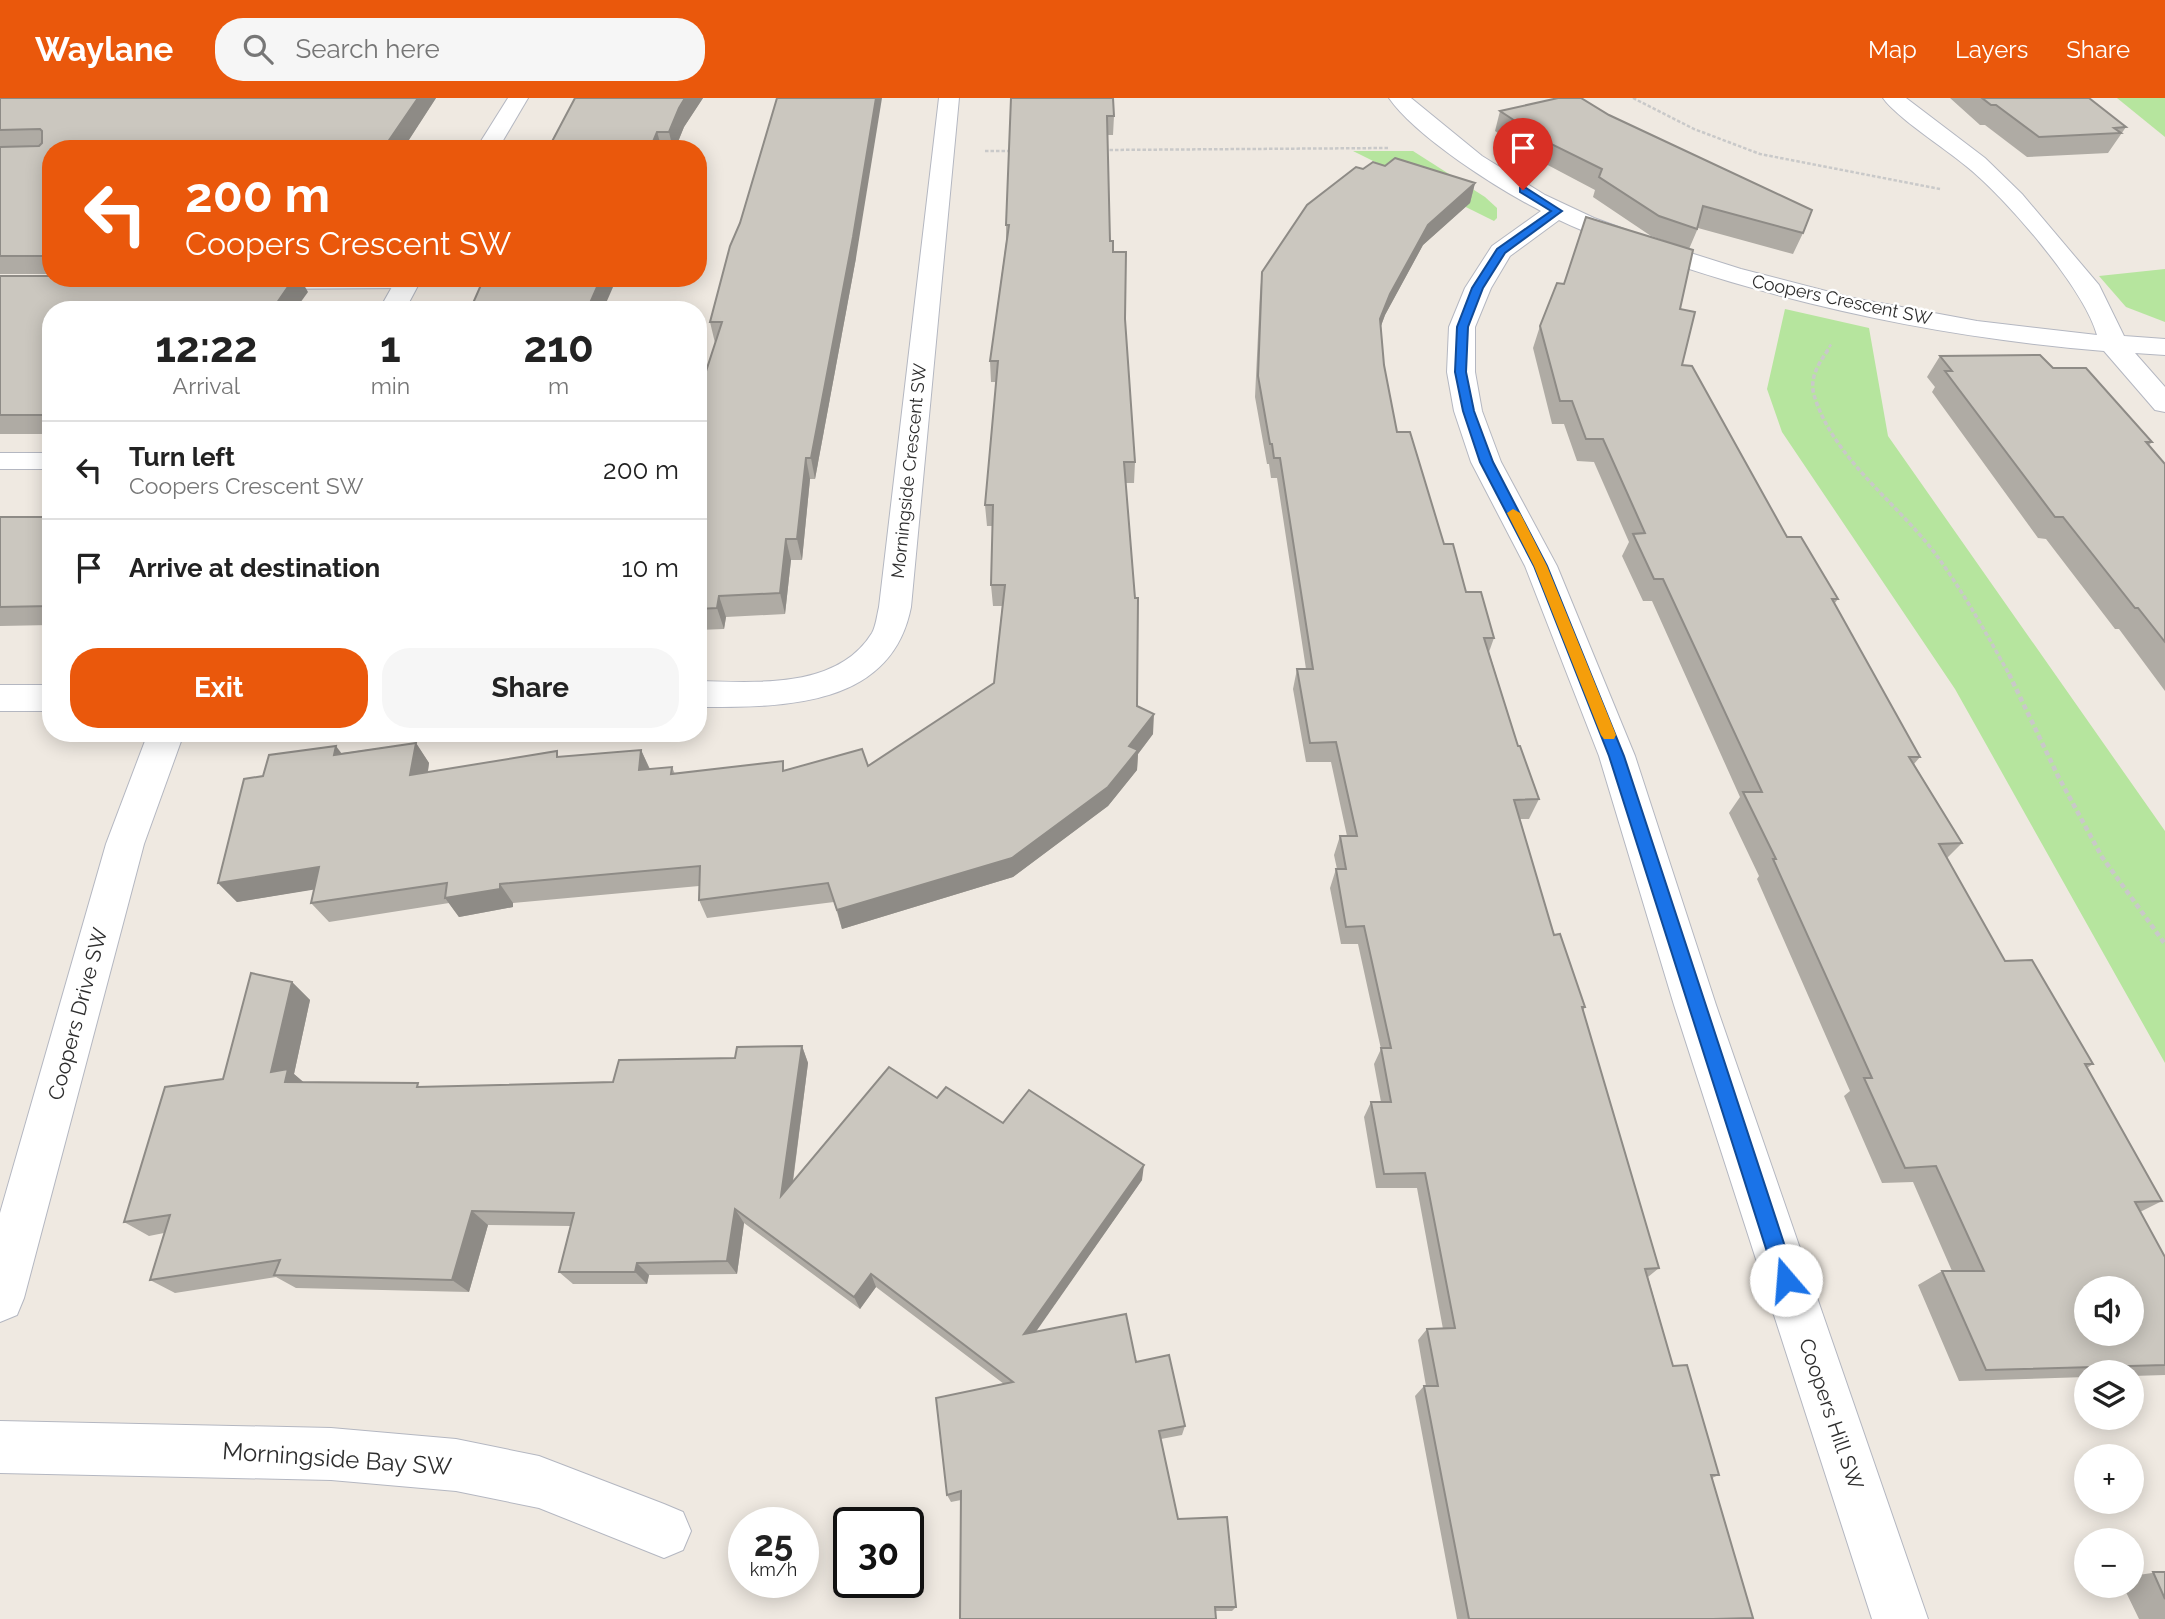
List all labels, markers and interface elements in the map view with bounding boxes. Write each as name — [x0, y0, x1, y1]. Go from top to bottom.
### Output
search box — [215, 18, 705, 81]
text: Waylane — [35, 30, 173, 69]
icon: search — [239, 30, 277, 68]
text: Search here — [295, 34, 440, 64]
text: Map — [1868, 35, 1917, 64]
text: Layers — [1955, 35, 2028, 64]
text: Share — [2066, 35, 2130, 64]
pin — [1493, 118, 1553, 190]
icon: arrive — [1504, 129, 1542, 167]
text: 200 m — [185, 166, 330, 223]
icon: left — [70, 168, 161, 259]
text: Coopers Crescent SW — [185, 225, 511, 262]
street label: Coopers Crescent SW — [1750, 270, 1934, 329]
text: 12:22 — [155, 323, 257, 372]
text: 1 — [380, 323, 401, 372]
text: 210 — [524, 323, 594, 372]
street label: Morningside Crescent SW — [887, 362, 930, 580]
text: Arrival — [173, 372, 240, 399]
text: min — [371, 372, 410, 399]
text: m — [548, 372, 569, 399]
text: Turn left — [129, 442, 235, 472]
icon: left — [70, 451, 108, 489]
text: 200 m — [603, 455, 679, 485]
text: Coopers Crescent SW — [129, 472, 364, 499]
icon: arrive — [70, 549, 108, 587]
text: Arrive at destination — [129, 553, 380, 583]
text: 10 m — [621, 553, 679, 583]
button: Exit — [70, 648, 368, 728]
button: Share — [382, 648, 679, 728]
street label: Coopers Drive SW — [42, 925, 113, 1103]
position arrow — [1749, 1243, 1823, 1317]
map controls — [2074, 1276, 2144, 1598]
button: sound — [2074, 1276, 2144, 1346]
street label: Coopers Hill SW — [1794, 1335, 1869, 1493]
button: layers — [2074, 1360, 2144, 1430]
street label: Morningside Bay SW — [221, 1436, 453, 1481]
button: + — [2074, 1444, 2144, 1514]
speed limit sign: 30 — [833, 1507, 924, 1598]
text: 25 — [754, 1523, 793, 1564]
button: − — [2074, 1528, 2144, 1598]
text: km/h — [750, 1559, 797, 1580]

